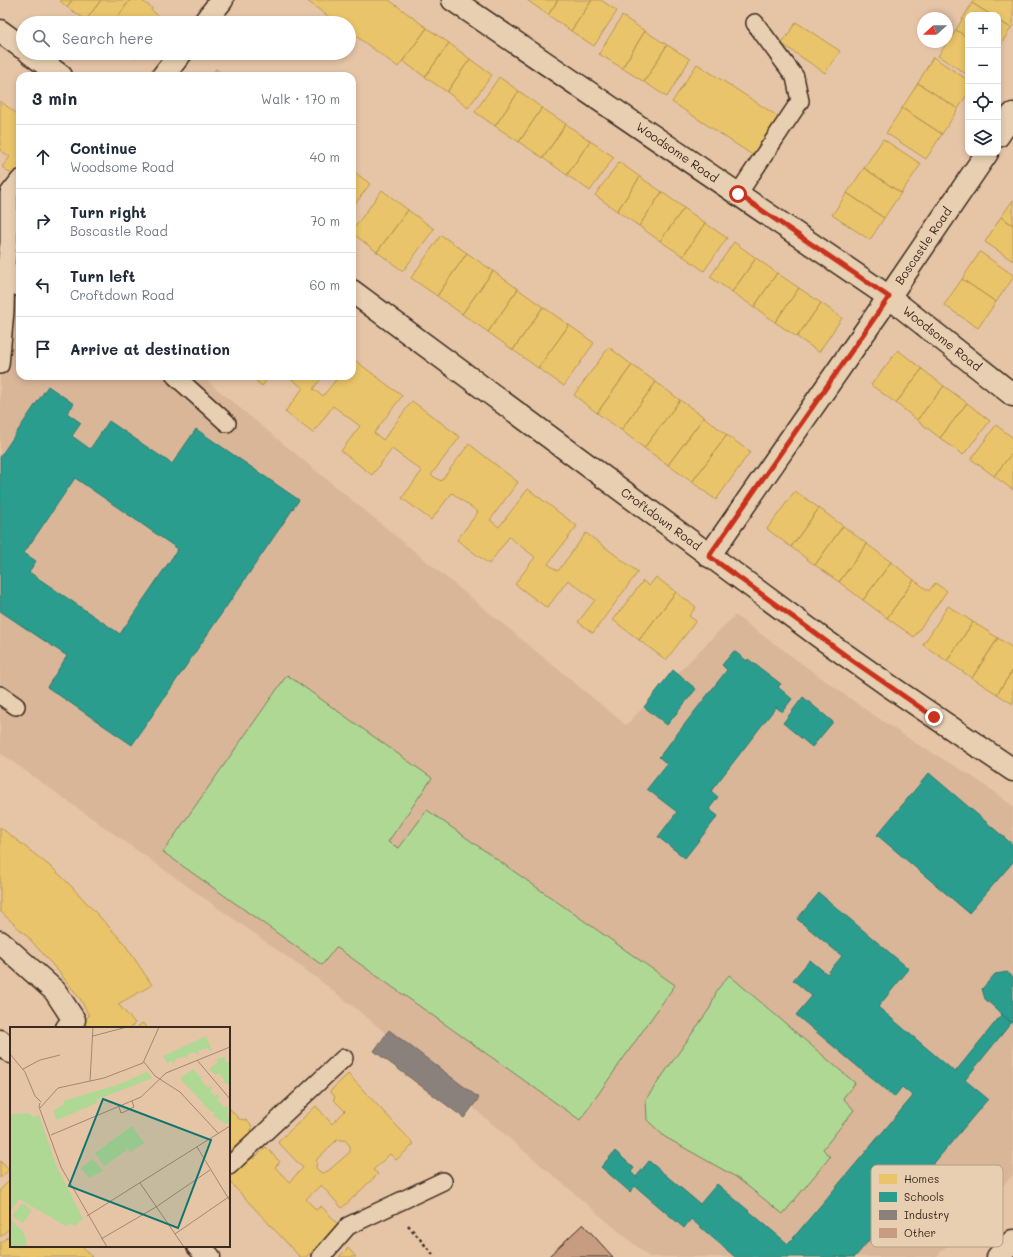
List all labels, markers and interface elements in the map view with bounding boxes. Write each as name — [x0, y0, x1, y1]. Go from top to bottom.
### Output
north arrow — [917, 12, 953, 48]
map controls — [965, 12, 1001, 156]
button: + — [965, 12, 1001, 48]
search box — [16, 16, 356, 60]
icon: search — [30, 27, 52, 49]
text: Search here — [62, 28, 153, 48]
button: − — [965, 48, 1001, 84]
button: locate — [965, 84, 1001, 120]
text: 3 min — [32, 87, 77, 109]
text: Walk · 170 m — [261, 90, 340, 107]
street label: Woodsome Road — [633, 118, 722, 186]
button: layers — [965, 120, 1001, 156]
text: Continue — [70, 138, 137, 158]
icon: ahead — [32, 146, 54, 168]
text: 40 m — [310, 148, 340, 165]
text: Woodsome Road — [70, 158, 174, 175]
route start — [729, 185, 747, 203]
text: Turn right — [70, 202, 147, 222]
street label: Boscastle Road — [891, 203, 955, 287]
icon: right — [32, 210, 54, 232]
text: 70 m — [310, 212, 340, 229]
text: Boscastle Road — [70, 222, 168, 239]
text: Turn left — [70, 266, 135, 286]
icon: left — [32, 274, 54, 296]
text: 60 m — [310, 276, 340, 293]
text: Croftdown Road — [70, 286, 174, 303]
street label: Woodsome Road — [900, 302, 986, 374]
icon: arrive — [32, 338, 54, 360]
text: Arrive at destination — [70, 339, 230, 359]
street label: Croftdown Road — [618, 483, 705, 554]
route end — [925, 708, 943, 726]
inset map — [10, 1027, 230, 1247]
legend — [871, 1165, 1003, 1247]
text: Homes — [904, 1171, 939, 1186]
text: Schools — [904, 1189, 944, 1204]
text: Industry — [904, 1207, 950, 1222]
text: Other — [904, 1225, 936, 1240]

